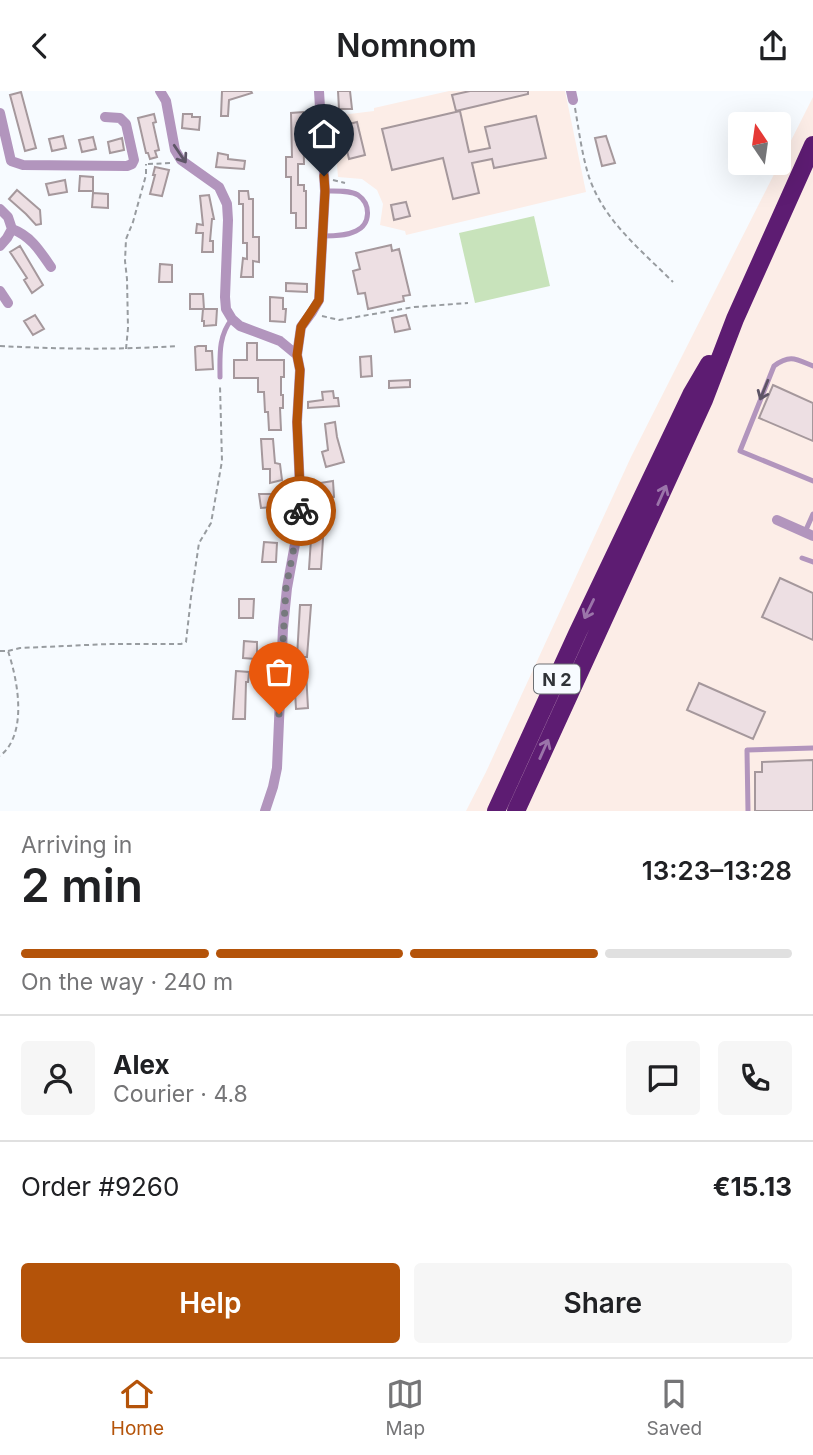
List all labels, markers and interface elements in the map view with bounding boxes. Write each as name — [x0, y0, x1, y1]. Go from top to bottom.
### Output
text: Nomnom — [336, 26, 477, 65]
icon: back — [21, 27, 59, 65]
icon: share — [754, 27, 792, 65]
pin — [294, 104, 354, 176]
north arrow — [728, 112, 791, 175]
map controls — [728, 112, 791, 175]
icon: home — [305, 115, 343, 153]
one-way arrow — [173, 144, 188, 164]
one-way arrow — [757, 378, 770, 400]
courier — [266, 476, 336, 546]
one-way arrow — [656, 485, 669, 506]
icon: bike — [282, 492, 320, 530]
one-way arrow — [582, 598, 595, 619]
pin — [249, 642, 309, 714]
icon: bag — [260, 653, 298, 691]
road number: N 2 — [534, 665, 580, 693]
one-way arrow — [538, 739, 551, 760]
text: Arriving in — [21, 831, 132, 859]
text: 13:23–13:28 — [642, 855, 792, 886]
text: 2 min — [21, 857, 143, 913]
text: On the way · 240 m — [21, 968, 233, 996]
button: person — [21, 1041, 95, 1115]
button: chat — [626, 1041, 700, 1115]
button: phone — [718, 1041, 792, 1115]
text: Alex — [113, 1049, 170, 1080]
text: Courier · 4.8 — [113, 1080, 248, 1108]
text: Order #9260 — [21, 1171, 179, 1202]
text: €15.13 — [713, 1171, 792, 1202]
button: Help — [21, 1263, 400, 1343]
button: Share — [414, 1263, 792, 1343]
tab: Home — [111, 1375, 164, 1440]
tab: Map — [386, 1375, 425, 1440]
tab: Saved — [647, 1375, 702, 1440]

